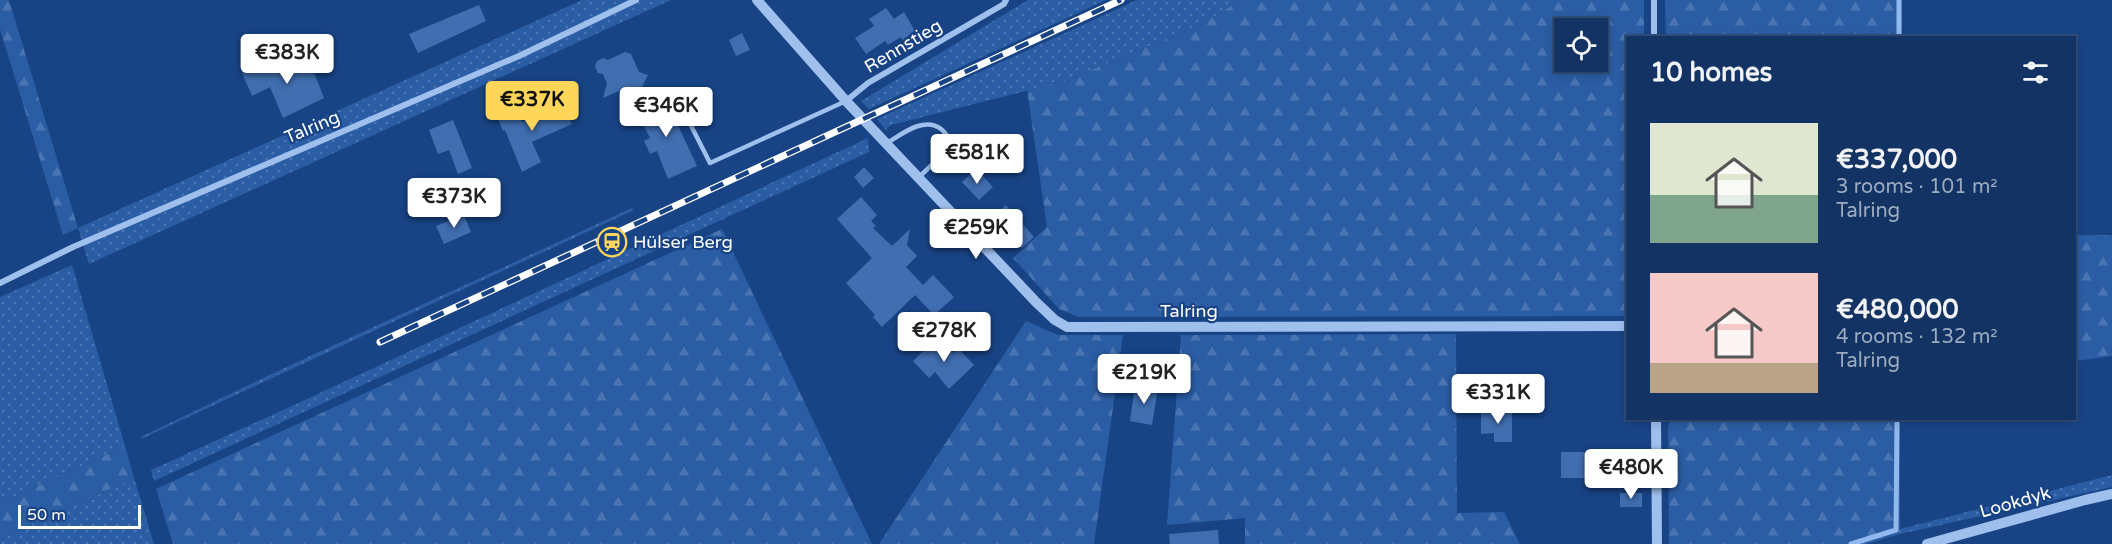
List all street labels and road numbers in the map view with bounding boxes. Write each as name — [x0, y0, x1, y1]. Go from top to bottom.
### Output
street label: Rennstieg — [860, 14, 946, 78]
street label: Talring — [281, 106, 343, 148]
street label: Talring — [1160, 300, 1218, 322]
street label: Lookdyk — [1977, 481, 2053, 523]

